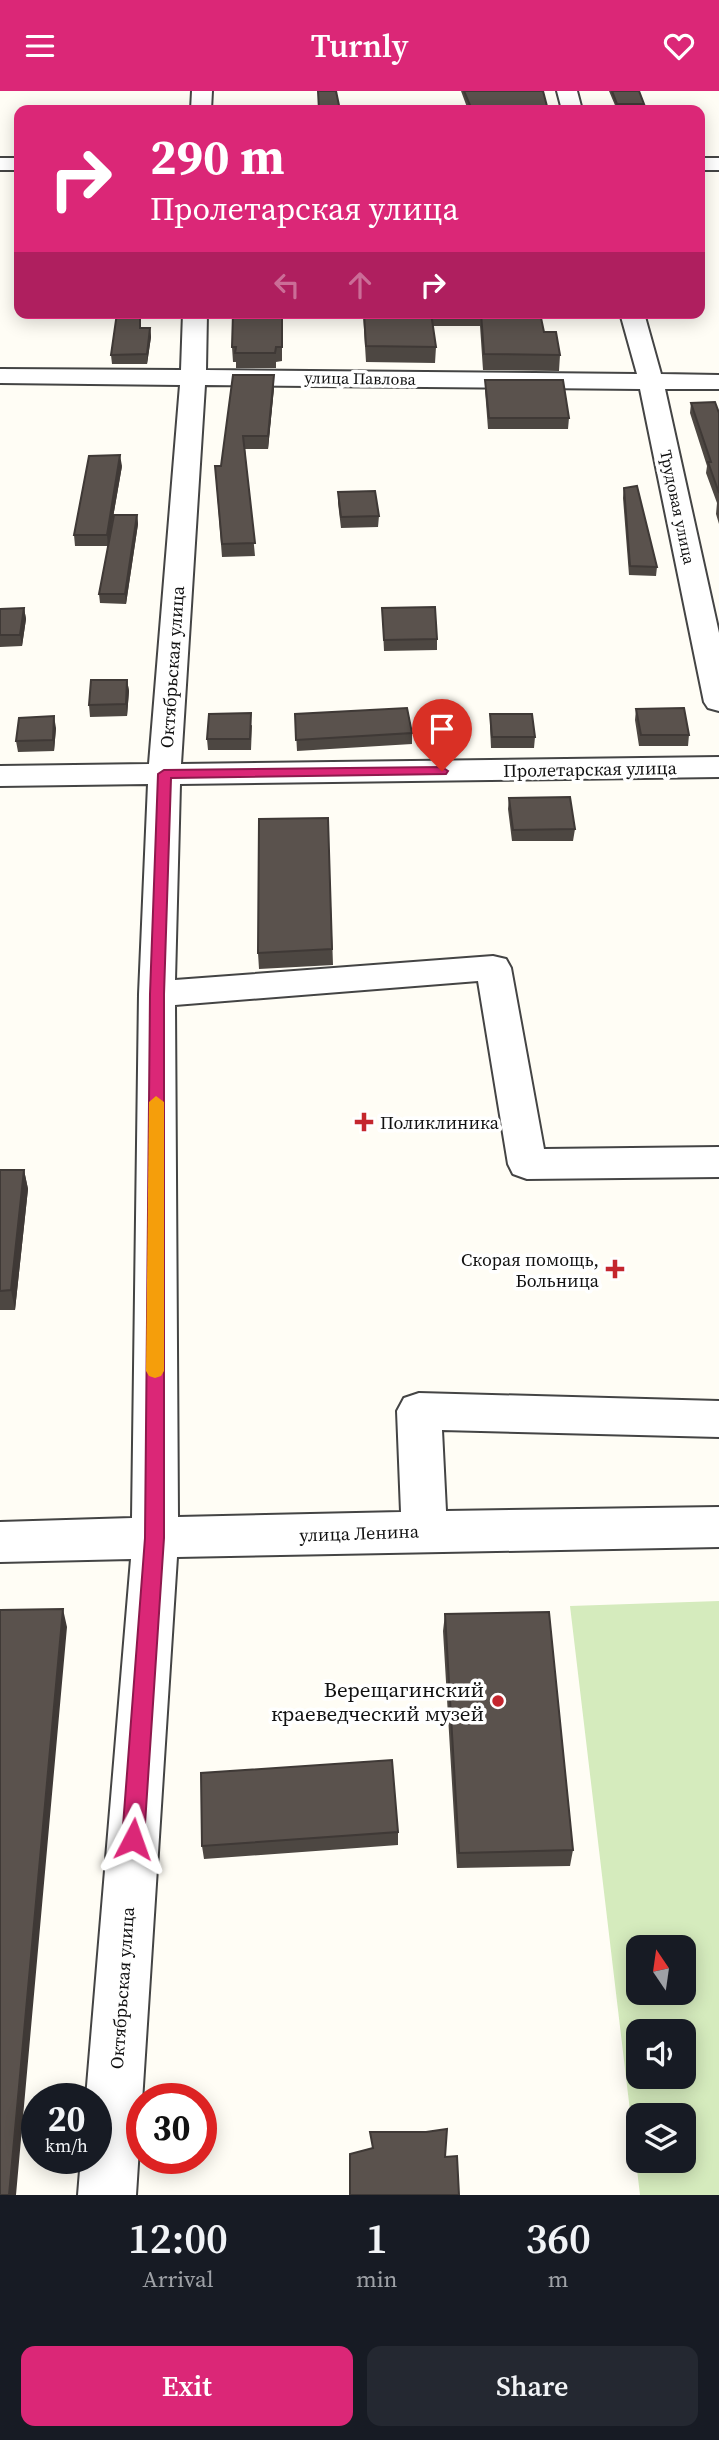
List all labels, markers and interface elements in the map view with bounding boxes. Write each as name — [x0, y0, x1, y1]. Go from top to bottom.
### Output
text: Turnly — [311, 24, 408, 68]
icon: menu — [21, 27, 59, 65]
icon: heart — [660, 27, 698, 65]
text: 290 m — [150, 123, 285, 190]
icon: right — [35, 133, 126, 224]
text: Пролетарская улица — [150, 187, 459, 231]
icon: left — [268, 266, 306, 304]
icon: ahead — [341, 266, 379, 304]
icon: right — [414, 266, 452, 304]
street label: улица Павлова — [304, 366, 417, 390]
street label: Трудовая улица — [655, 448, 701, 567]
street label: Октябрьская улица — [154, 584, 190, 749]
pin — [412, 699, 472, 771]
icon: arrive — [423, 710, 461, 748]
street label: Пролетарская улица — [503, 755, 678, 783]
place label: Поликлиника — [380, 1110, 500, 1135]
marker: Поликлиника — [354, 1112, 374, 1132]
place label: Скорая помощь, Больница — [461, 1247, 600, 1293]
marker: Скорая помощь, Больница — [605, 1259, 625, 1279]
street label: улица Ленина — [299, 1518, 420, 1548]
place label: Верещагинский краеведческий музей — [271, 1675, 484, 1728]
marker: Верещагинский краеведческий музей — [490, 1693, 506, 1709]
position arrow — [96, 1802, 170, 1876]
street label: Октябрьская улица — [104, 1905, 140, 2070]
north arrow — [626, 1935, 696, 2005]
map controls — [626, 1935, 696, 2173]
button: sound — [626, 2019, 696, 2089]
speed limit sign: 30 — [126, 2083, 217, 2174]
text: 20 — [48, 2095, 85, 2143]
button: layers — [626, 2103, 696, 2173]
text: km/h — [45, 2133, 88, 2158]
text: 12:00 — [128, 2209, 228, 2267]
text: 1 — [366, 2209, 388, 2267]
text: 360 — [525, 2209, 591, 2267]
text: Arrival — [142, 2263, 214, 2295]
text: min — [356, 2263, 397, 2295]
text: m — [548, 2263, 569, 2295]
button: Exit — [21, 2346, 353, 2426]
button: Share — [367, 2346, 698, 2426]

